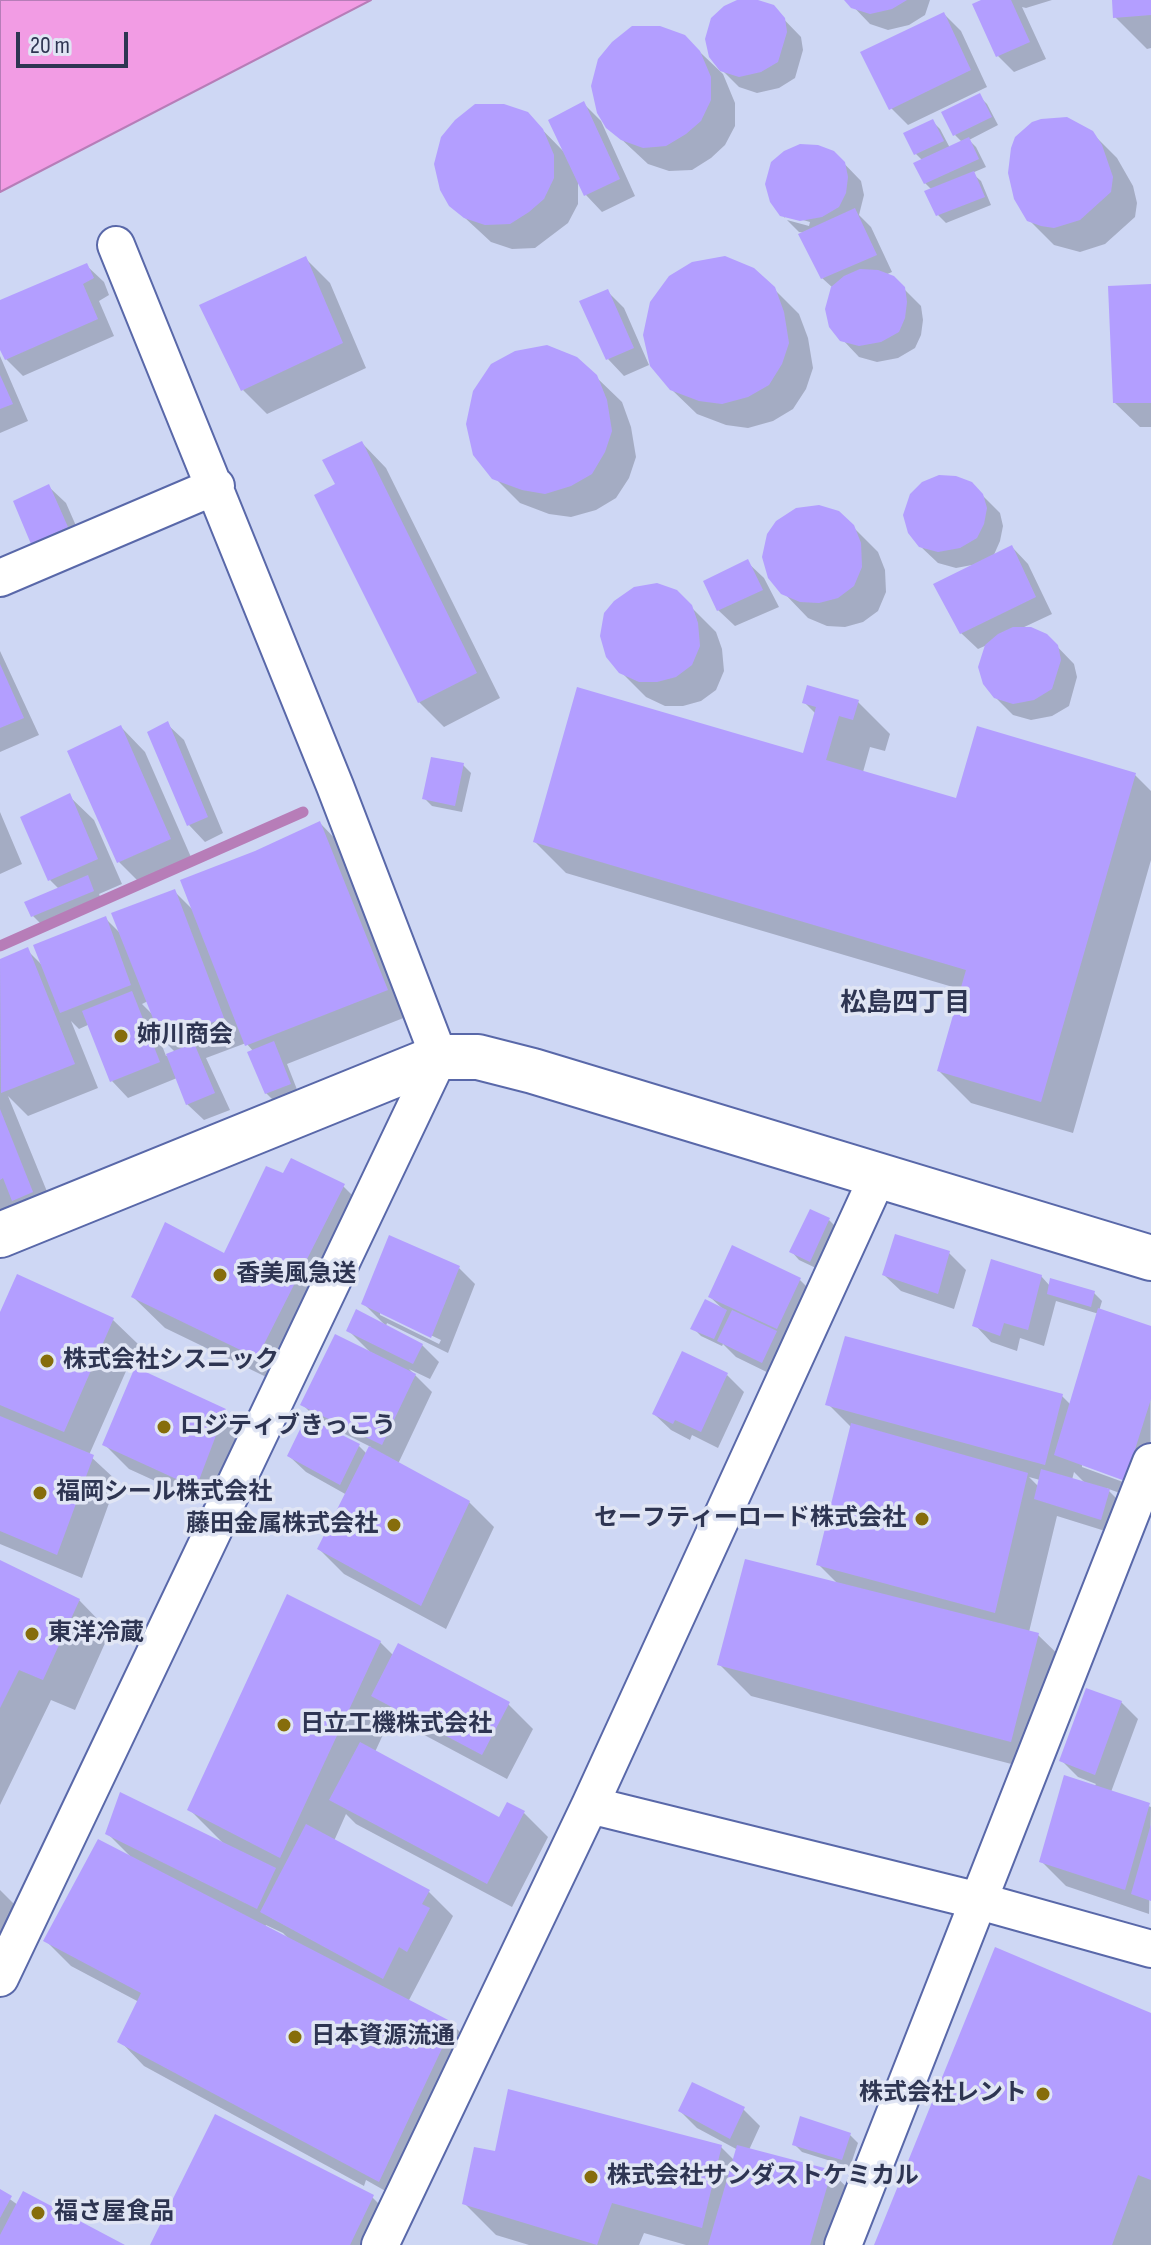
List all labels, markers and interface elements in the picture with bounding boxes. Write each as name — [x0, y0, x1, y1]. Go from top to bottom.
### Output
scale bar — [20, 16, 132, 66]
text: 20 m — [30, 31, 70, 60]
district label: 松島四丁目 — [840, 988, 970, 1020]
place label: 姉川商会 — [137, 1022, 233, 1050]
marker: 姉川商会 — [112, 1027, 130, 1045]
place label: 香美風急送 — [236, 1261, 356, 1289]
marker: 香美風急送 — [211, 1266, 229, 1284]
place label: 株式会社シスニック — [63, 1347, 279, 1375]
marker: 株式会社シスニック — [38, 1352, 56, 1370]
place label: ロジティブきっこう — [180, 1413, 396, 1441]
marker: ロジティブきっこう — [155, 1418, 173, 1436]
place label: 福岡シール株式会社 — [56, 1479, 272, 1507]
marker: 福岡シール株式会社 — [31, 1484, 49, 1502]
place label: セーフティーロード株式会社 — [594, 1505, 906, 1533]
marker: セーフティーロード株式会社 — [913, 1510, 931, 1528]
place label: 藤田金属株式会社 — [186, 1511, 378, 1539]
marker: 藤田金属株式会社 — [385, 1516, 403, 1534]
place label: 東洋冷蔵 — [48, 1620, 144, 1648]
marker: 東洋冷蔵 — [23, 1625, 41, 1643]
place label: 日立工機株式会社 — [300, 1711, 492, 1739]
marker: 日立工機株式会社 — [275, 1716, 293, 1734]
place label: 日本資源流通 — [311, 2023, 455, 2051]
marker: 日本資源流通 — [286, 2028, 304, 2046]
place label: 株式会社レント — [859, 2080, 1027, 2108]
marker: 株式会社レント — [1034, 2085, 1052, 2103]
place label: 株式会社サンダストケミカル — [607, 2163, 919, 2191]
marker: 株式会社サンダストケミカル — [582, 2168, 600, 2186]
place label: 福さ屋食品 — [54, 2199, 174, 2227]
marker: 福さ屋食品 — [29, 2204, 47, 2222]

